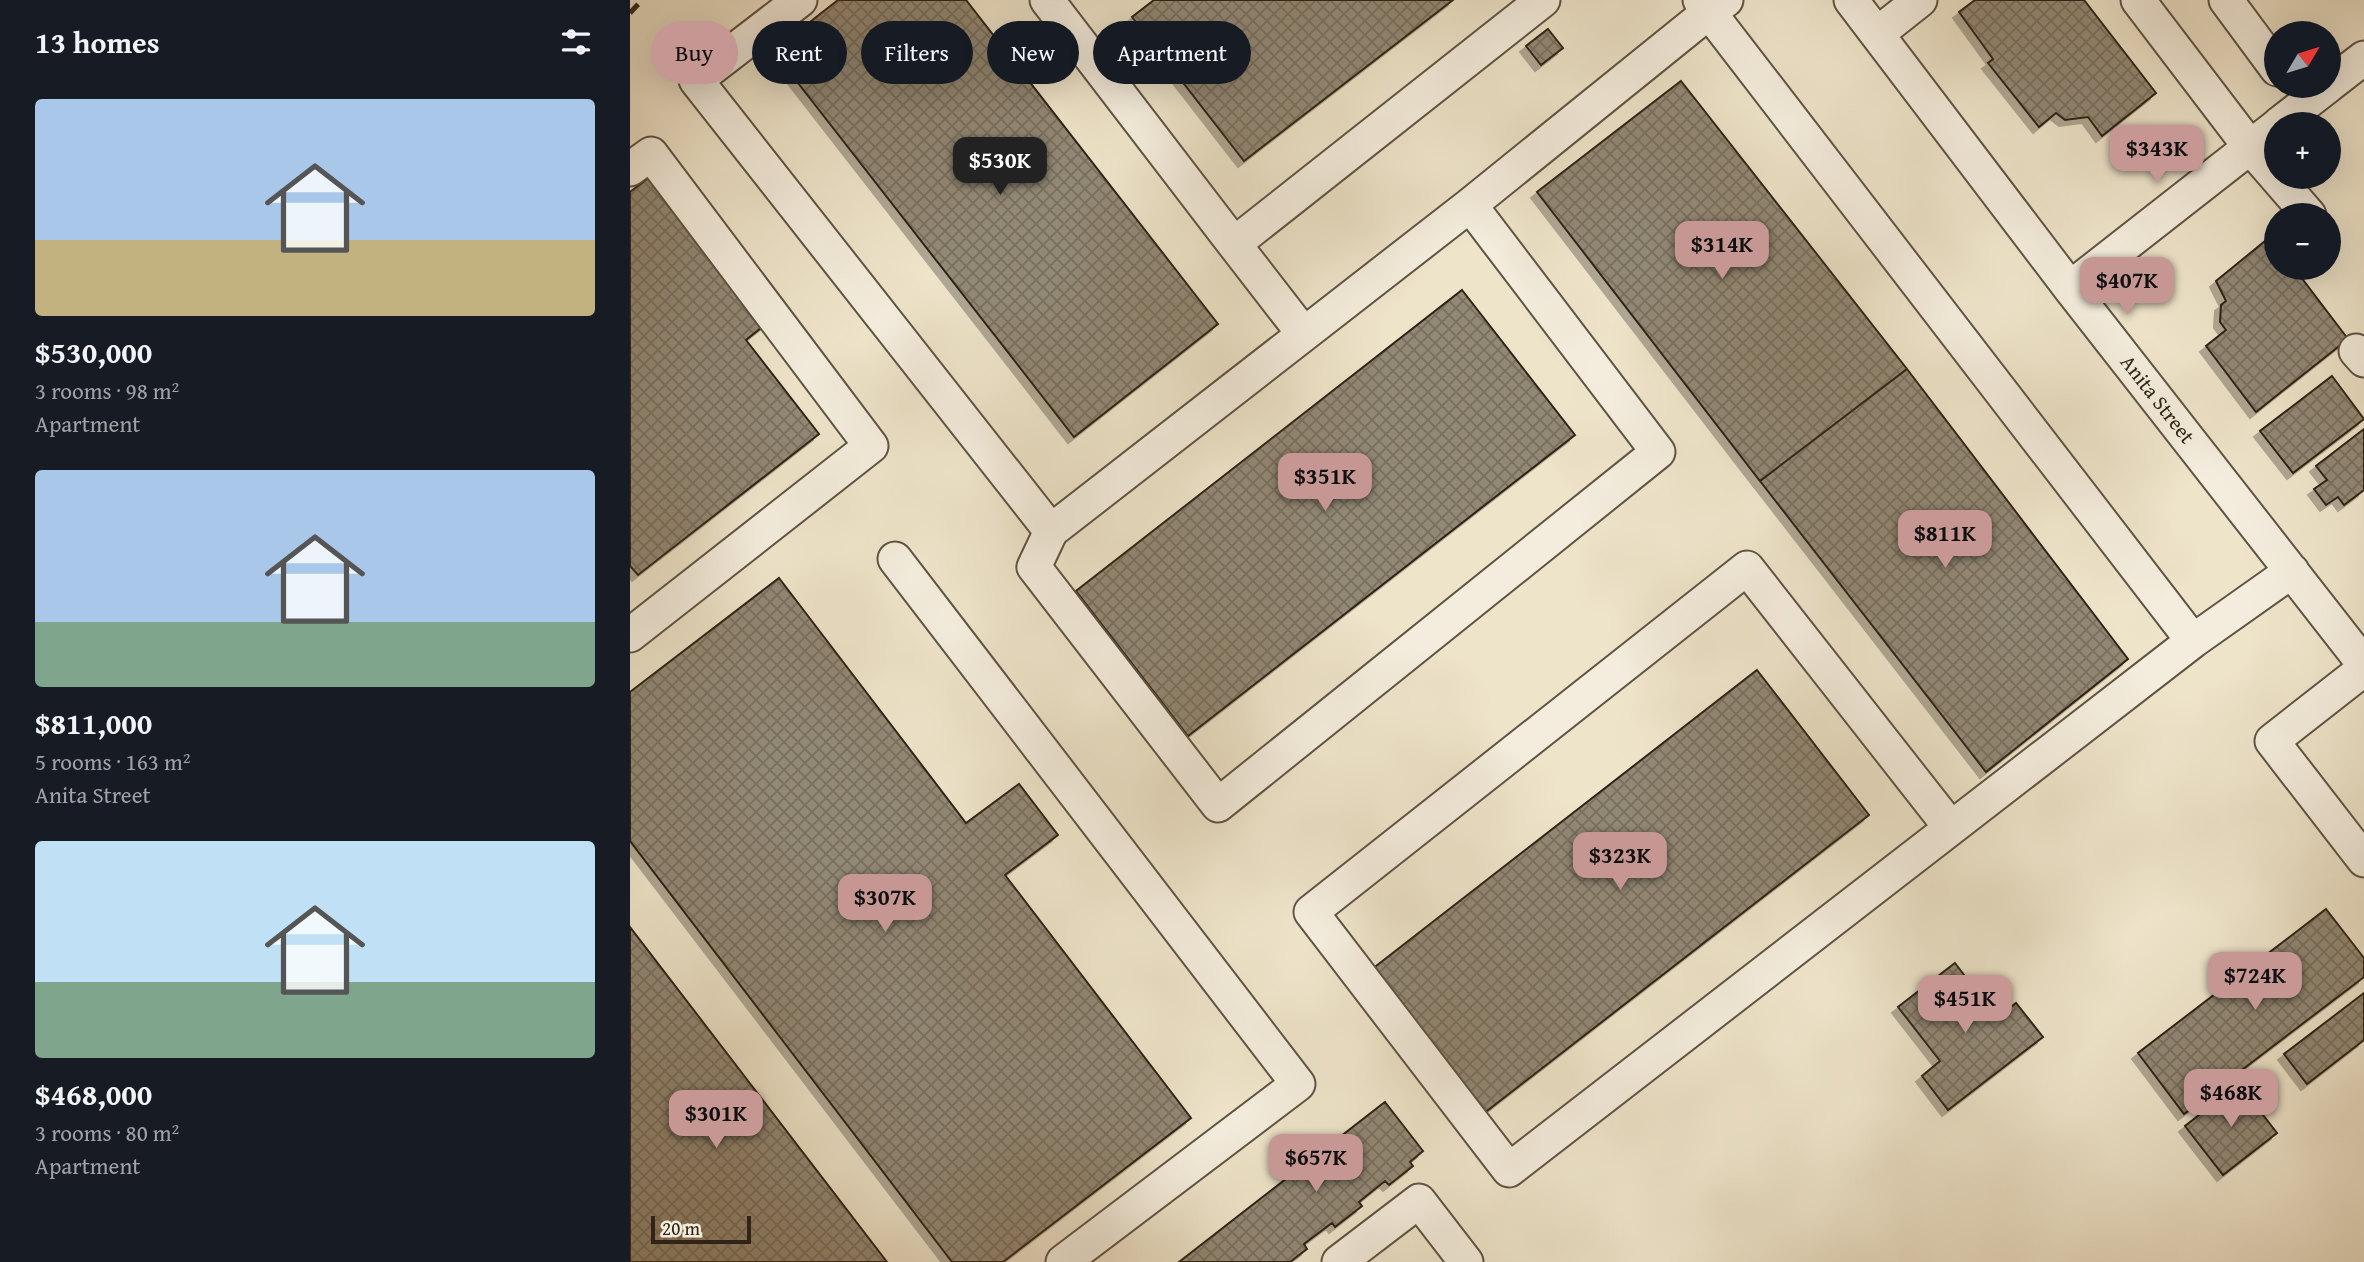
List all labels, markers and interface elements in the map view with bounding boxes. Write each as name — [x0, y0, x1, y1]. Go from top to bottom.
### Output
text: 13 homes — [35, 20, 160, 64]
chip: Buy — [651, 21, 738, 84]
chip: Rent — [752, 21, 847, 84]
chip: Filters — [861, 21, 973, 84]
chip: New — [987, 21, 1079, 84]
chip: Apartment — [1093, 21, 1251, 84]
north arrow — [2264, 21, 2342, 98]
map controls — [2264, 21, 2341, 280]
icon: filters — [557, 23, 595, 61]
button: + — [2264, 112, 2341, 189]
pin: $343K — [2108, 125, 2206, 185]
text: $343K — [2126, 131, 2188, 164]
pin: $530K — [951, 138, 1049, 197]
text: $530K — [969, 143, 1031, 176]
icon: home — [252, 145, 378, 271]
button: − — [2264, 203, 2341, 280]
pin: $314K — [1673, 222, 1771, 281]
text: $314K — [1691, 227, 1753, 260]
pin: $407K — [2078, 258, 2176, 317]
text: $407K — [2096, 263, 2158, 296]
text: $530,000 — [35, 330, 152, 374]
street label: Anita Street — [2113, 348, 2203, 451]
text: 3 rooms · 98 m² — [35, 374, 179, 407]
text: Apartment — [35, 407, 140, 440]
pin: $351K — [1276, 454, 1374, 513]
text: $351K — [1294, 459, 1356, 492]
pin: $811K — [1896, 510, 1994, 570]
icon: home — [252, 516, 378, 642]
text: $811K — [1914, 516, 1976, 549]
text: $811,000 — [35, 701, 152, 745]
text: 5 rooms · 163 m² — [35, 745, 190, 778]
text: Anita Street — [35, 778, 151, 811]
pin: $323K — [1571, 832, 1669, 892]
text: $323K — [1589, 838, 1651, 871]
pin: $307K — [836, 874, 934, 934]
text: $307K — [854, 880, 916, 913]
icon: home — [252, 887, 378, 1013]
pin: $724K — [2206, 953, 2304, 1012]
text: $724K — [2224, 958, 2286, 991]
pin: $451K — [1916, 976, 2014, 1035]
text: $451K — [1934, 981, 1996, 1014]
pin: $468K — [2182, 1070, 2280, 1129]
text: $468,000 — [35, 1072, 152, 1116]
text: $468K — [2200, 1075, 2262, 1108]
pin: $301K — [667, 1090, 765, 1150]
text: $301K — [685, 1096, 747, 1129]
text: 3 rooms · 80 m² — [35, 1116, 179, 1149]
pin: $657K — [1267, 1134, 1365, 1194]
text: $657K — [1285, 1140, 1347, 1173]
text: Apartment — [35, 1149, 140, 1182]
scale bar — [651, 1213, 751, 1245]
text: 20 m — [662, 1214, 700, 1242]

